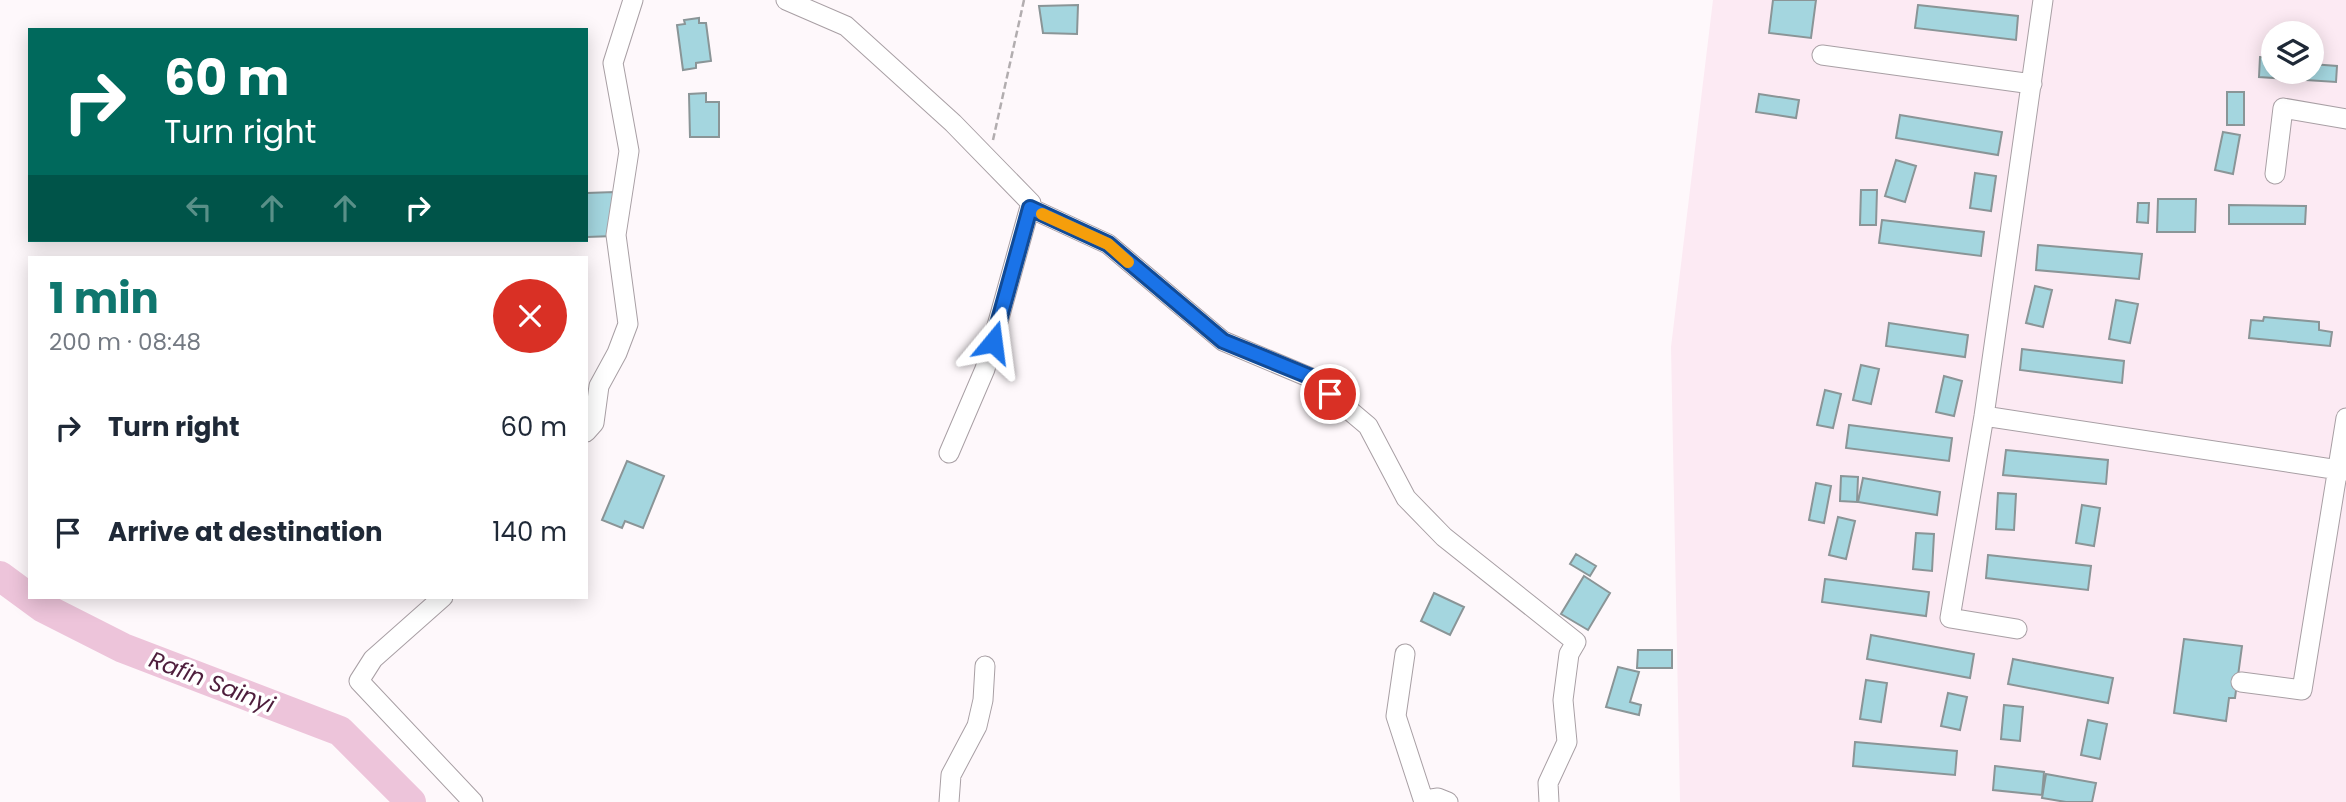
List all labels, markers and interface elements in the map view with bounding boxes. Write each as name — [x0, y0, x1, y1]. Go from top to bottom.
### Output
map controls — [2261, 21, 2324, 84]
button: layers — [2261, 21, 2324, 84]
text: 60 m — [164, 44, 289, 112]
icon: right — [49, 56, 140, 147]
text: Turn right — [164, 109, 316, 154]
icon: left — [180, 189, 218, 227]
icon: ahead — [253, 189, 291, 227]
icon: ahead — [326, 189, 364, 227]
icon: right — [399, 189, 437, 227]
text: 1 min — [49, 269, 159, 328]
button: close — [493, 279, 567, 353]
position arrow — [956, 305, 1030, 379]
text: 200 m · 08:48 — [49, 326, 201, 358]
pin — [1300, 364, 1360, 424]
icon: arrive — [1311, 375, 1349, 413]
icon: right — [49, 409, 87, 447]
text: Turn right — [108, 409, 240, 445]
text: 60 m — [500, 409, 567, 445]
icon: arrive — [49, 514, 87, 552]
text: Arrive at destination — [108, 514, 383, 550]
text: 140 m — [492, 514, 567, 550]
water label: Rafin Sainyi — [145, 643, 280, 721]

